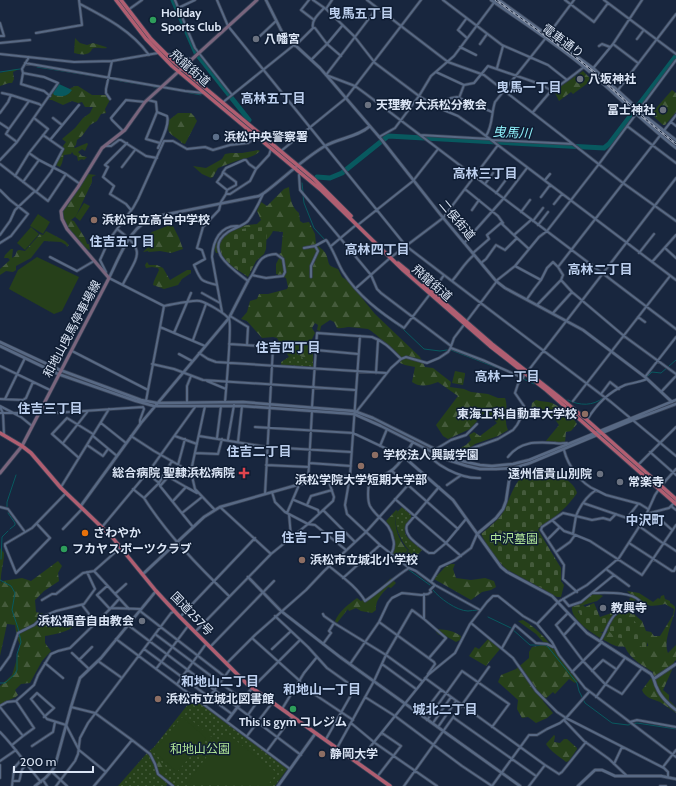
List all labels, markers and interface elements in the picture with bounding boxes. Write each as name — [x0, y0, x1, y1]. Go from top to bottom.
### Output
place label: Holiday Sports Club — [161, 5, 221, 34]
district label: 曳馬五丁目 — [328, 5, 394, 21]
marker: Holiday Sports Club — [148, 15, 158, 25]
street label: 電車通り — [539, 20, 587, 61]
place label: 八幡宮 — [264, 31, 300, 46]
marker: 八幡宮 — [251, 34, 261, 44]
street label: 飛龍街道 — [167, 46, 213, 89]
place label: 八坂神社 — [588, 71, 636, 86]
marker: 八坂神社 — [575, 74, 585, 84]
district label: 曳馬一丁目 — [496, 79, 562, 95]
district label: 高林五丁目 — [240, 90, 306, 106]
place label: 天理教 大浜松分教会 — [376, 97, 487, 112]
marker: 天理教 大浜松分教会 — [363, 100, 373, 110]
place label: 冨士神社 — [607, 102, 655, 117]
marker: 冨士神社 — [658, 105, 668, 115]
water label: 曳馬川 — [492, 123, 534, 141]
place label: 浜松中央警察署 — [224, 129, 308, 144]
marker: 浜松中央警察署 — [211, 132, 221, 142]
district label: 高林三丁目 — [452, 165, 518, 181]
street label: 二俣街道 — [436, 196, 479, 243]
place label: 浜松市立高台中学校 — [102, 212, 210, 227]
marker: 浜松市立高台中学校 — [89, 215, 99, 225]
district label: 住吉五丁目 — [89, 233, 155, 249]
district label: 高林四丁目 — [344, 241, 410, 257]
street label: 飛龍街道 — [409, 261, 455, 304]
district label: 高林二丁目 — [567, 261, 633, 277]
street label: 和地山曳馬停車場線 — [40, 278, 104, 380]
district label: 住吉四丁目 — [255, 339, 321, 355]
district label: 高林一丁目 — [474, 368, 540, 384]
district label: 住吉三丁目 — [17, 400, 83, 416]
place label: 東海工科自動車大学校 — [457, 406, 577, 421]
marker: 東海工科自動車大学校 — [580, 409, 590, 419]
district label: 住吉二丁目 — [226, 443, 292, 459]
place label: 学校法人興誠学園 — [383, 447, 479, 462]
marker: 学校法人興誠学園 — [370, 450, 380, 460]
marker: 浜松学院大学短期大学部 — [356, 461, 366, 471]
place label: 総合病院 聖隷浜松病院 — [112, 465, 235, 480]
place label: 遠州信貴山別院 — [508, 466, 592, 481]
marker: 総合病院 聖隷浜松病院 — [238, 467, 250, 479]
marker: 遠州信貴山別院 — [595, 469, 605, 479]
place label: 浜松学院大学短期大学部 — [295, 472, 427, 487]
place label: 常楽寺 — [628, 474, 664, 489]
marker: 常楽寺 — [615, 477, 625, 487]
district label: 中沢町 — [625, 512, 665, 528]
place label: さわやか — [93, 525, 141, 540]
marker: さわやか — [80, 528, 90, 538]
district label: 住吉一丁目 — [281, 529, 347, 545]
park label: 中沢墓園 — [490, 531, 538, 546]
place label: フカヤスポーツクラブ — [72, 541, 192, 556]
marker: フカヤスポーツクラブ — [59, 544, 69, 554]
place label: 浜松市立城北小学校 — [310, 552, 418, 567]
marker: 浜松市立城北小学校 — [297, 555, 307, 565]
street label: 国道257号 — [168, 589, 217, 639]
place label: 教興寺 — [611, 600, 647, 615]
marker: 教興寺 — [598, 603, 608, 613]
place label: 浜松福音自由教会 — [38, 613, 134, 628]
marker: 浜松福音自由教会 — [137, 616, 147, 626]
district label: 和地山二丁目 — [181, 673, 259, 689]
district label: 和地山一丁目 — [283, 681, 361, 697]
place label: 浜松市立城北図書館 — [166, 691, 274, 706]
marker: 浜松市立城北図書館 — [153, 694, 163, 704]
district label: 城北二丁目 — [412, 701, 478, 717]
marker: This is gym コレジム — [288, 704, 298, 714]
place label: This is gym コレジム — [239, 714, 347, 729]
park label: 和地山公園 — [170, 741, 230, 756]
place label: 静岡大学 — [330, 746, 378, 761]
scale bar — [14, 748, 93, 774]
marker: 静岡大学 — [317, 749, 327, 759]
text: 200 m — [20, 754, 56, 769]

